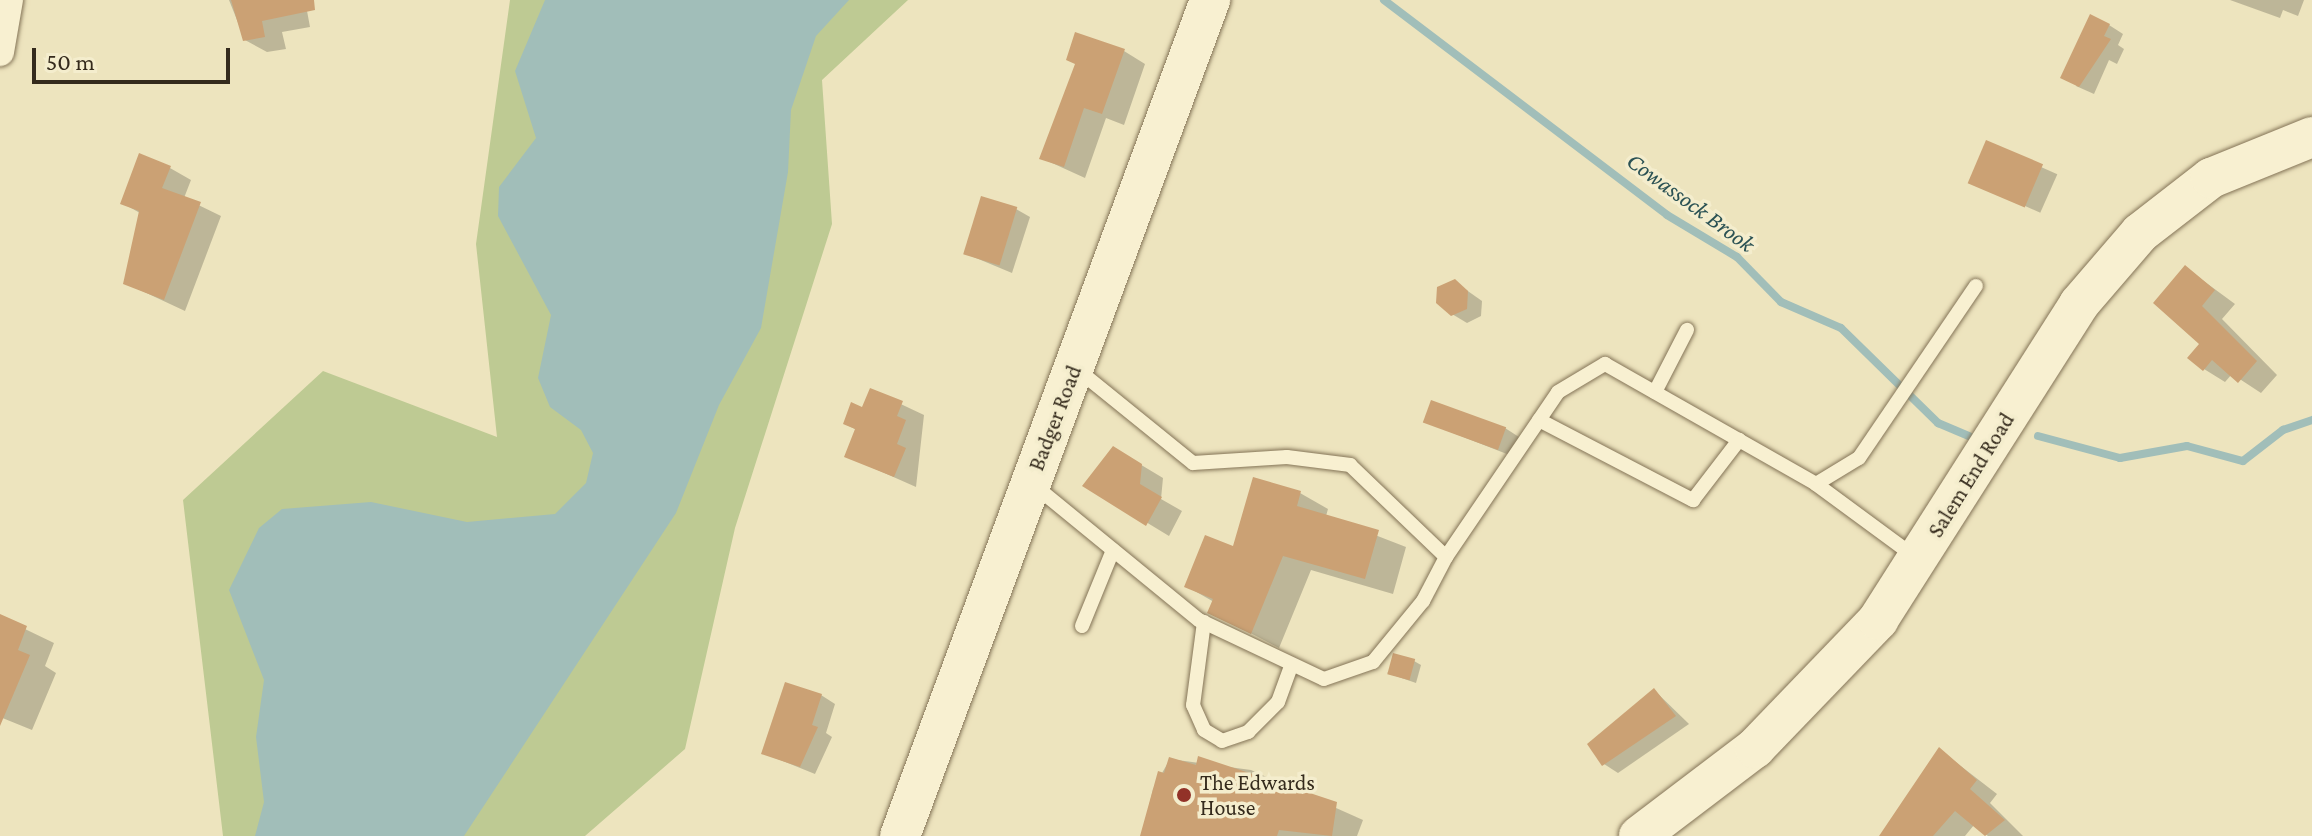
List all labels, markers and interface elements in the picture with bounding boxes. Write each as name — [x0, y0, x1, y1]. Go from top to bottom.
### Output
scale bar — [36, 32, 234, 82]
text: 50 m — [46, 48, 95, 75]
water label: Cowassock Brook — [1621, 146, 1761, 258]
street label: Badger Road — [1023, 362, 1087, 474]
street label: Salem End Road — [1922, 408, 2020, 542]
place label: The Edwards House — [1200, 769, 1315, 820]
marker: The Edwards House — [1175, 786, 1193, 804]

